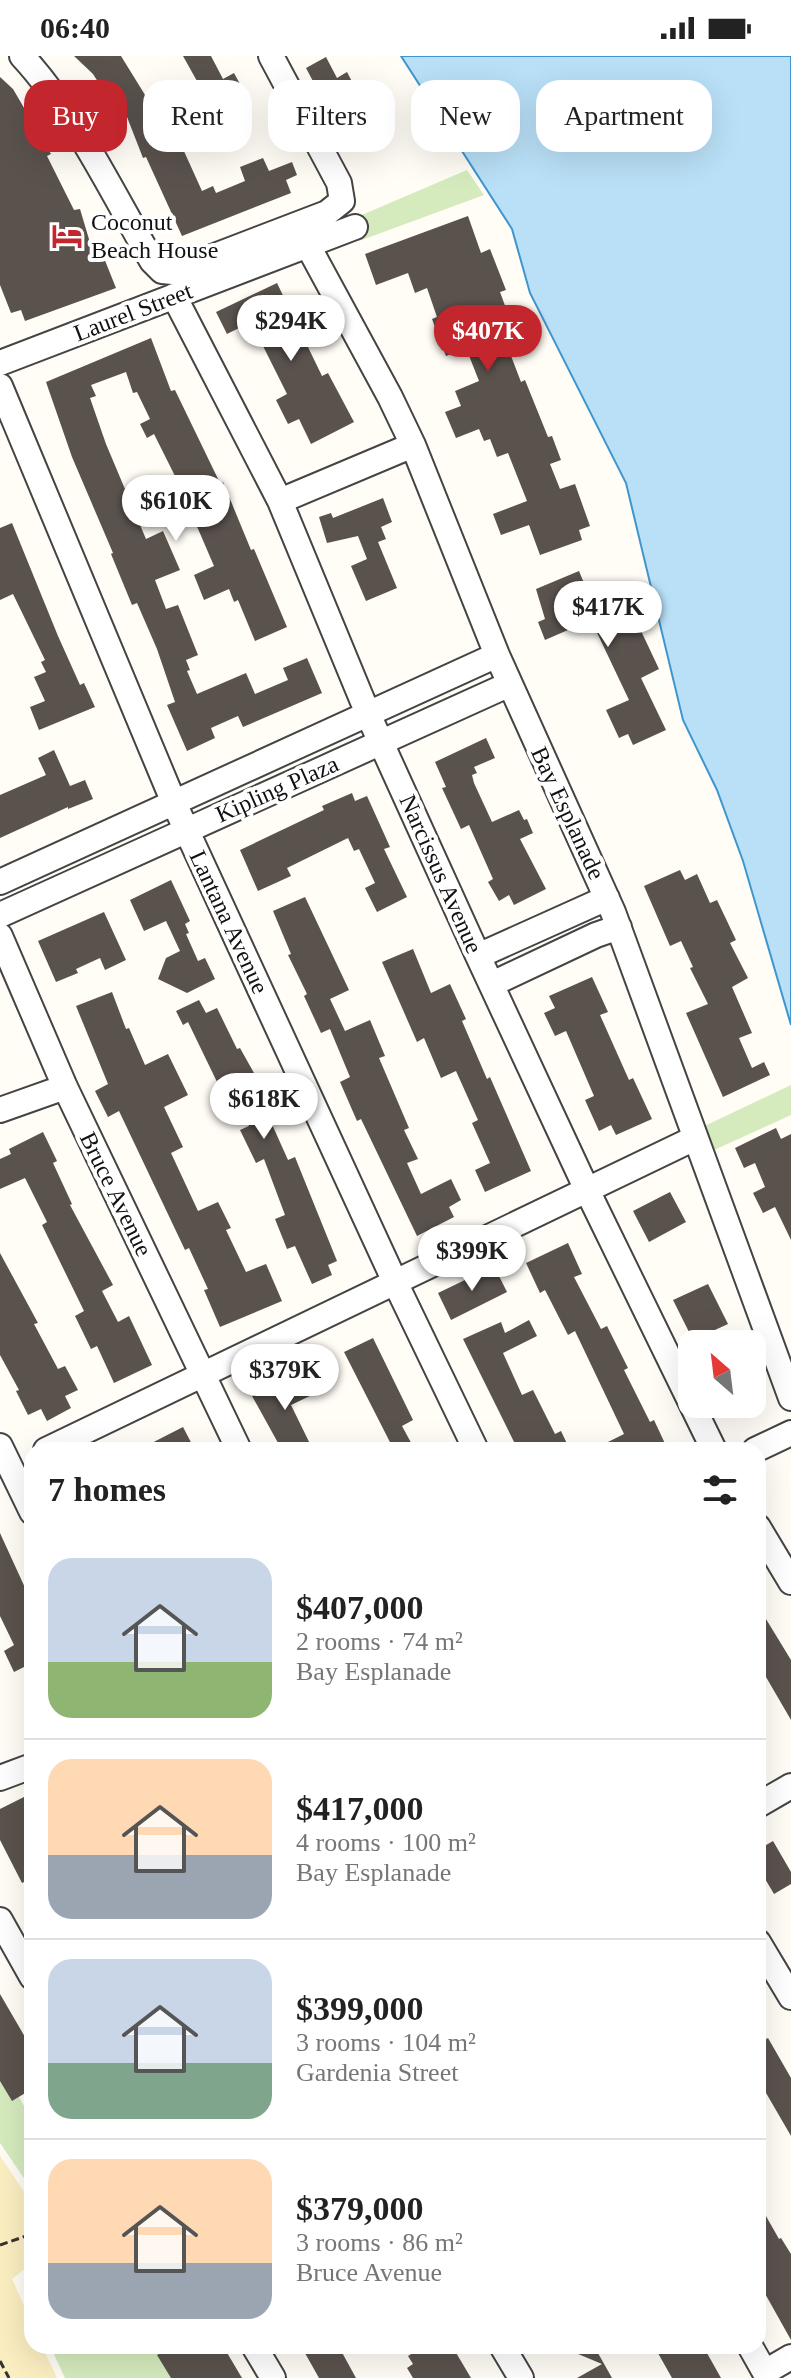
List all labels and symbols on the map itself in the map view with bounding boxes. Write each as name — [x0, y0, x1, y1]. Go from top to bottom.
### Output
place label: Coconut Beach House — [91, 209, 218, 263]
hotel icon: Coconut Beach House — [50, 219, 84, 253]
street label: Laurel Street — [70, 277, 196, 346]
pin: $294K — [235, 295, 347, 363]
pin: $407K — [432, 305, 544, 373]
pin: $610K — [120, 475, 232, 543]
pin: $417K — [552, 581, 664, 649]
street label: Bay Esplanade — [526, 743, 610, 883]
street label: Kipling Plaza — [212, 750, 343, 828]
street label: Narcissus Avenue — [394, 791, 488, 957]
street label: Lantana Avenue — [185, 846, 273, 998]
pin: $618K — [208, 1073, 320, 1141]
street label: Bruce Avenue — [75, 1128, 157, 1260]
pin: $399K — [416, 1225, 528, 1293]
north arrow — [678, 1330, 766, 1418]
pin: $379K — [229, 1344, 341, 1412]

